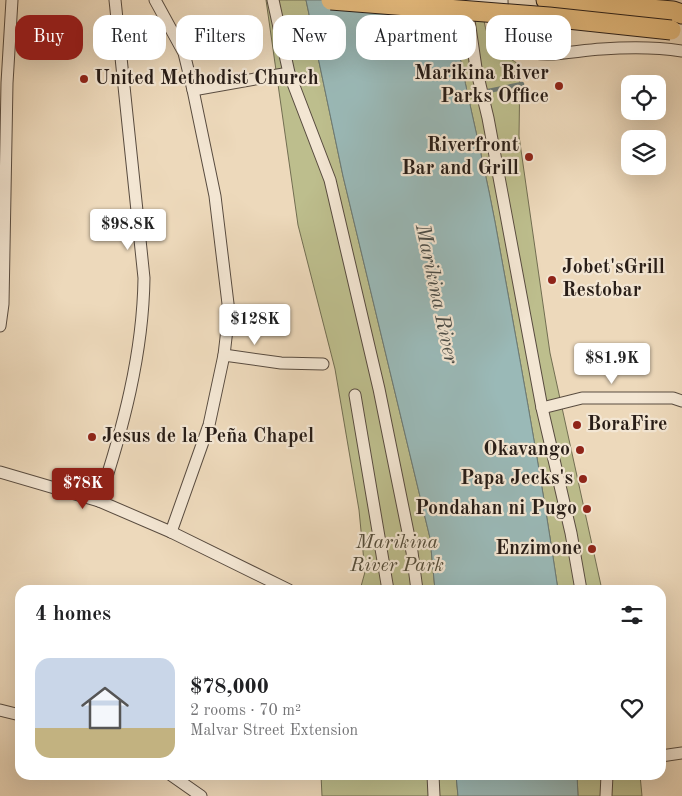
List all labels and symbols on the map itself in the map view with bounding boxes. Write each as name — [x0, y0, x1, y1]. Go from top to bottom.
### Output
place label: Marikina River Parks Office — [414, 64, 549, 107]
place label: United Methodist Church — [94, 69, 319, 89]
marker: United Methodist Church — [78, 73, 90, 85]
marker: Marikina River Parks Office — [553, 80, 565, 92]
place label: Riverfront Bar and Grill — [401, 136, 519, 179]
marker: Riverfront Bar and Grill — [523, 151, 535, 163]
pin: $98.8K — [87, 208, 169, 251]
water label: Marikina River — [411, 221, 461, 367]
place label: Jobet'sGrill Restobar — [562, 258, 665, 301]
marker: Jobet'sGrill Restobar — [546, 274, 558, 286]
pin: $128K — [220, 304, 290, 346]
pin: $81.9K — [571, 342, 653, 385]
place label: BoraFire — [587, 415, 668, 435]
marker: BoraFire — [571, 419, 583, 431]
place label: Jesus de la Peña Chapel — [102, 427, 314, 447]
marker: Jesus de la Peña Chapel — [86, 431, 98, 443]
place label: Okavango — [483, 440, 570, 460]
marker: Okavango — [574, 444, 586, 456]
pin: $78K — [53, 468, 113, 510]
place label: Papa Jecks's — [460, 469, 573, 489]
marker: Papa Jecks's — [577, 473, 589, 485]
place label: Pondahan ni Pugo — [415, 499, 577, 519]
marker: Pondahan ni Pugo — [581, 503, 593, 515]
park label: Marikina River Park — [349, 533, 444, 576]
place label: Enzimone — [495, 539, 582, 559]
marker: Enzimone — [586, 543, 598, 555]

